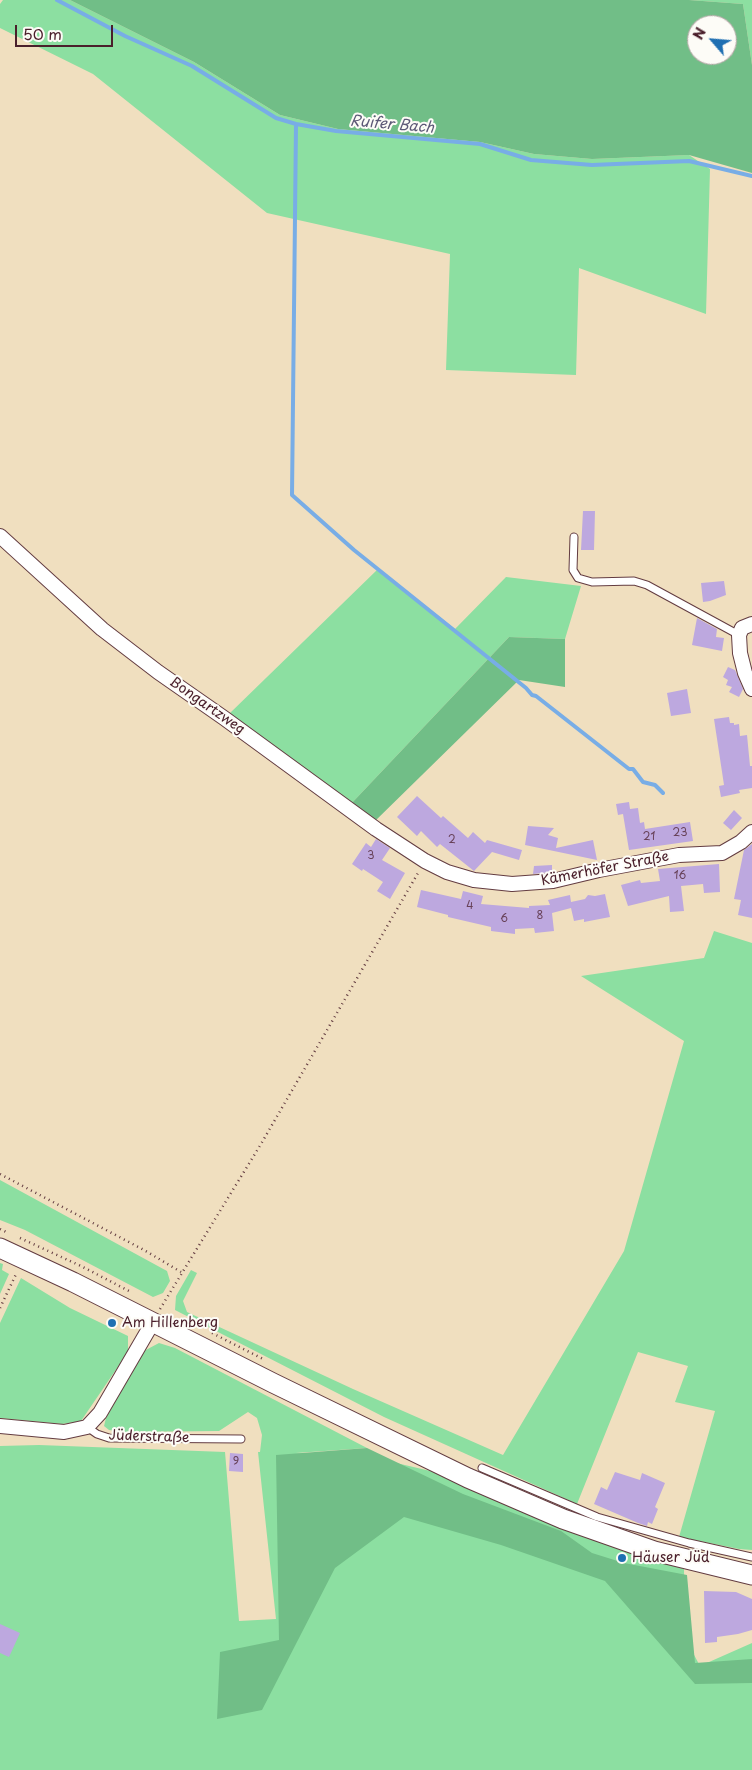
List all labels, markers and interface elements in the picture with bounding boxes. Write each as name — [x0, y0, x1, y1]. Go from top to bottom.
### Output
scale bar — [18, 15, 115, 47]
north arrow — [687, 15, 737, 65]
text: 50 m — [23, 22, 62, 45]
text: N — [687, 24, 711, 43]
water label: Ruifer Bach — [349, 112, 435, 138]
street label: Bongartzweg — [166, 674, 248, 738]
house number: 23 — [673, 826, 687, 840]
house number: 21 — [643, 830, 655, 844]
house number: 2 — [448, 833, 456, 847]
street label: Kämerhöfer Straße — [540, 848, 670, 890]
house number: 3 — [367, 849, 375, 863]
house number: 16 — [674, 869, 686, 883]
house number: 4 — [466, 899, 474, 913]
house number: 8 — [537, 909, 543, 923]
house number: 6 — [500, 912, 508, 926]
place label: Am Hillenberg — [122, 1315, 218, 1331]
marker: Am Hillenberg — [106, 1317, 118, 1329]
street label: Jüderstraße — [108, 1427, 190, 1447]
house number: 9 — [233, 1455, 239, 1469]
place label: Häuser Jüd — [632, 1550, 710, 1566]
marker: Häuser Jüd — [616, 1552, 628, 1564]

